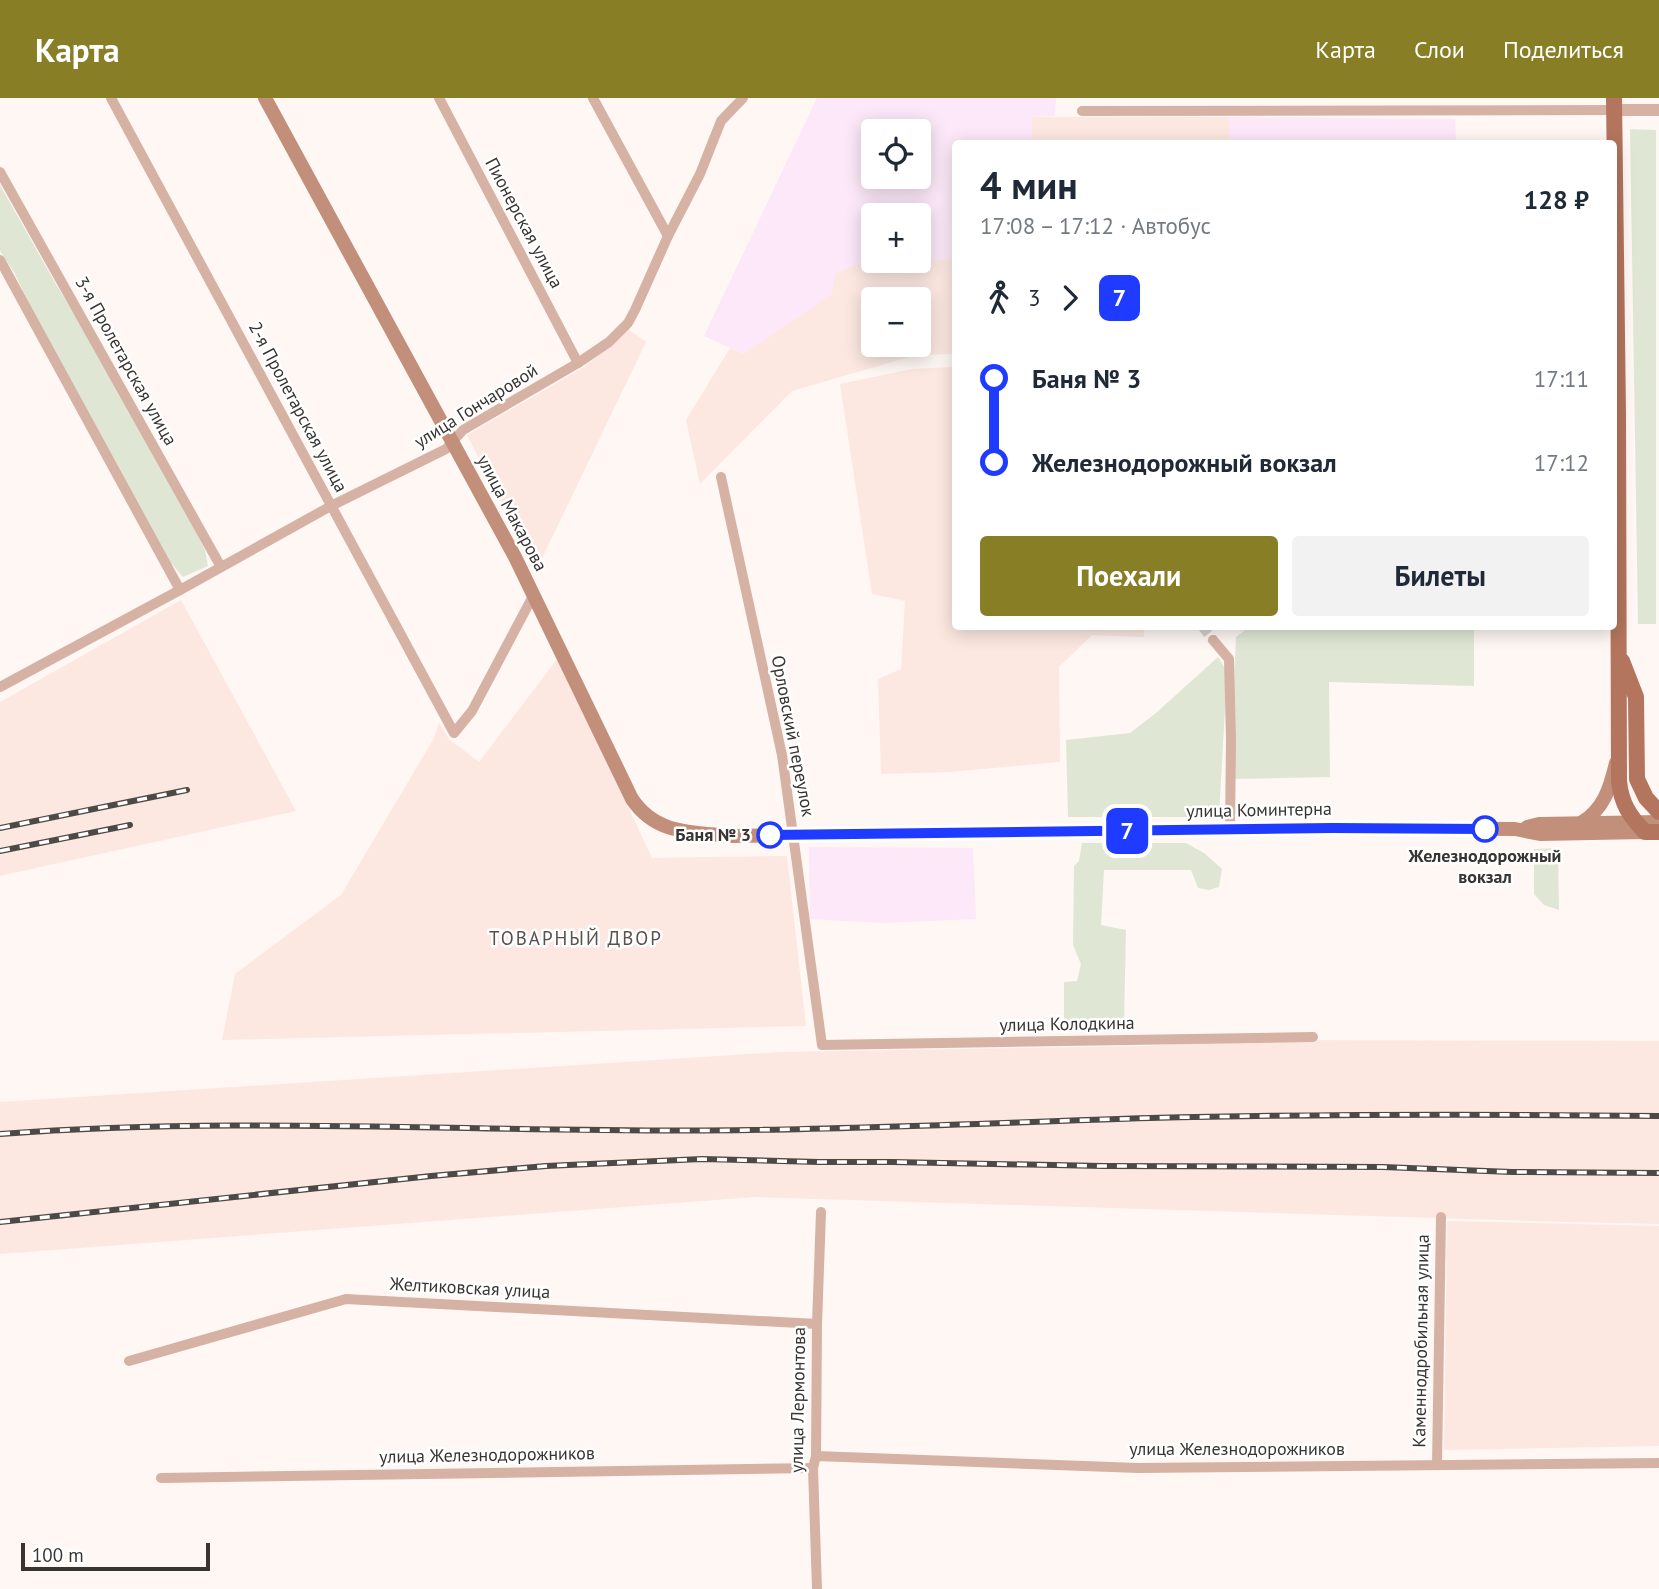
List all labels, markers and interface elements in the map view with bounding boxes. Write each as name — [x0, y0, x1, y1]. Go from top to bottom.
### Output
text: Карта — [35, 28, 120, 71]
text: Карта — [1315, 34, 1376, 65]
text: Слои — [1414, 34, 1465, 65]
text: Поделиться — [1503, 34, 1624, 65]
map controls — [861, 119, 931, 357]
button: locate — [861, 119, 931, 189]
street label: Пионерская улица — [480, 153, 569, 292]
text: 4 мин — [980, 160, 1078, 209]
text: 128 ₽ — [1523, 183, 1589, 216]
button: + — [861, 203, 931, 273]
text: 17:08 – 17:12 · Автобус — [980, 211, 1211, 240]
street label: 3-я Пролетарская улица — [70, 272, 182, 449]
icon: walk — [980, 279, 1018, 317]
icon: forward — [1051, 279, 1089, 317]
text: 7 — [1113, 282, 1126, 313]
text: 3 — [1028, 283, 1041, 312]
button: − — [861, 287, 931, 357]
street label: 2-я Пролетарская улица — [244, 318, 353, 496]
street label: улица Гончаровой — [410, 358, 542, 453]
text: Баня № 3 — [1032, 362, 1141, 395]
text: 17:11 — [1534, 364, 1589, 393]
text: Железнодорожный вокзал — [1032, 446, 1337, 479]
text: 17:12 — [1534, 448, 1589, 477]
street label: улица Макарова — [472, 451, 553, 575]
button: Поехали — [980, 536, 1278, 616]
button: Билеты — [1292, 536, 1589, 616]
street label: Орловский переулок — [767, 653, 820, 819]
street label: улица Коминтерна — [1186, 797, 1332, 822]
line badge: 7 — [1104, 808, 1150, 854]
text: 7 — [1120, 815, 1134, 846]
marker: Железнодорожный вокзал — [1472, 816, 1498, 842]
marker: Баня № 3 — [757, 822, 783, 848]
place label: Баня № 3 — [675, 823, 751, 846]
place label: Железнодорожный вокзал — [1408, 844, 1561, 888]
district label: ТОВАРНЫЙ ДВОР — [489, 926, 663, 950]
street label: улица Колодкина — [999, 1011, 1135, 1036]
street label: Каменнодробильная улица — [1407, 1234, 1434, 1448]
street label: Желтиковская улица — [388, 1272, 551, 1303]
street label: улица Лермонтова — [785, 1327, 810, 1473]
street label: улица Железнодорожников — [1129, 1437, 1345, 1460]
street label: улица Железнодорожников — [379, 1441, 595, 1468]
scale bar — [21, 1540, 210, 1572]
text: 100 m — [32, 1543, 84, 1567]

